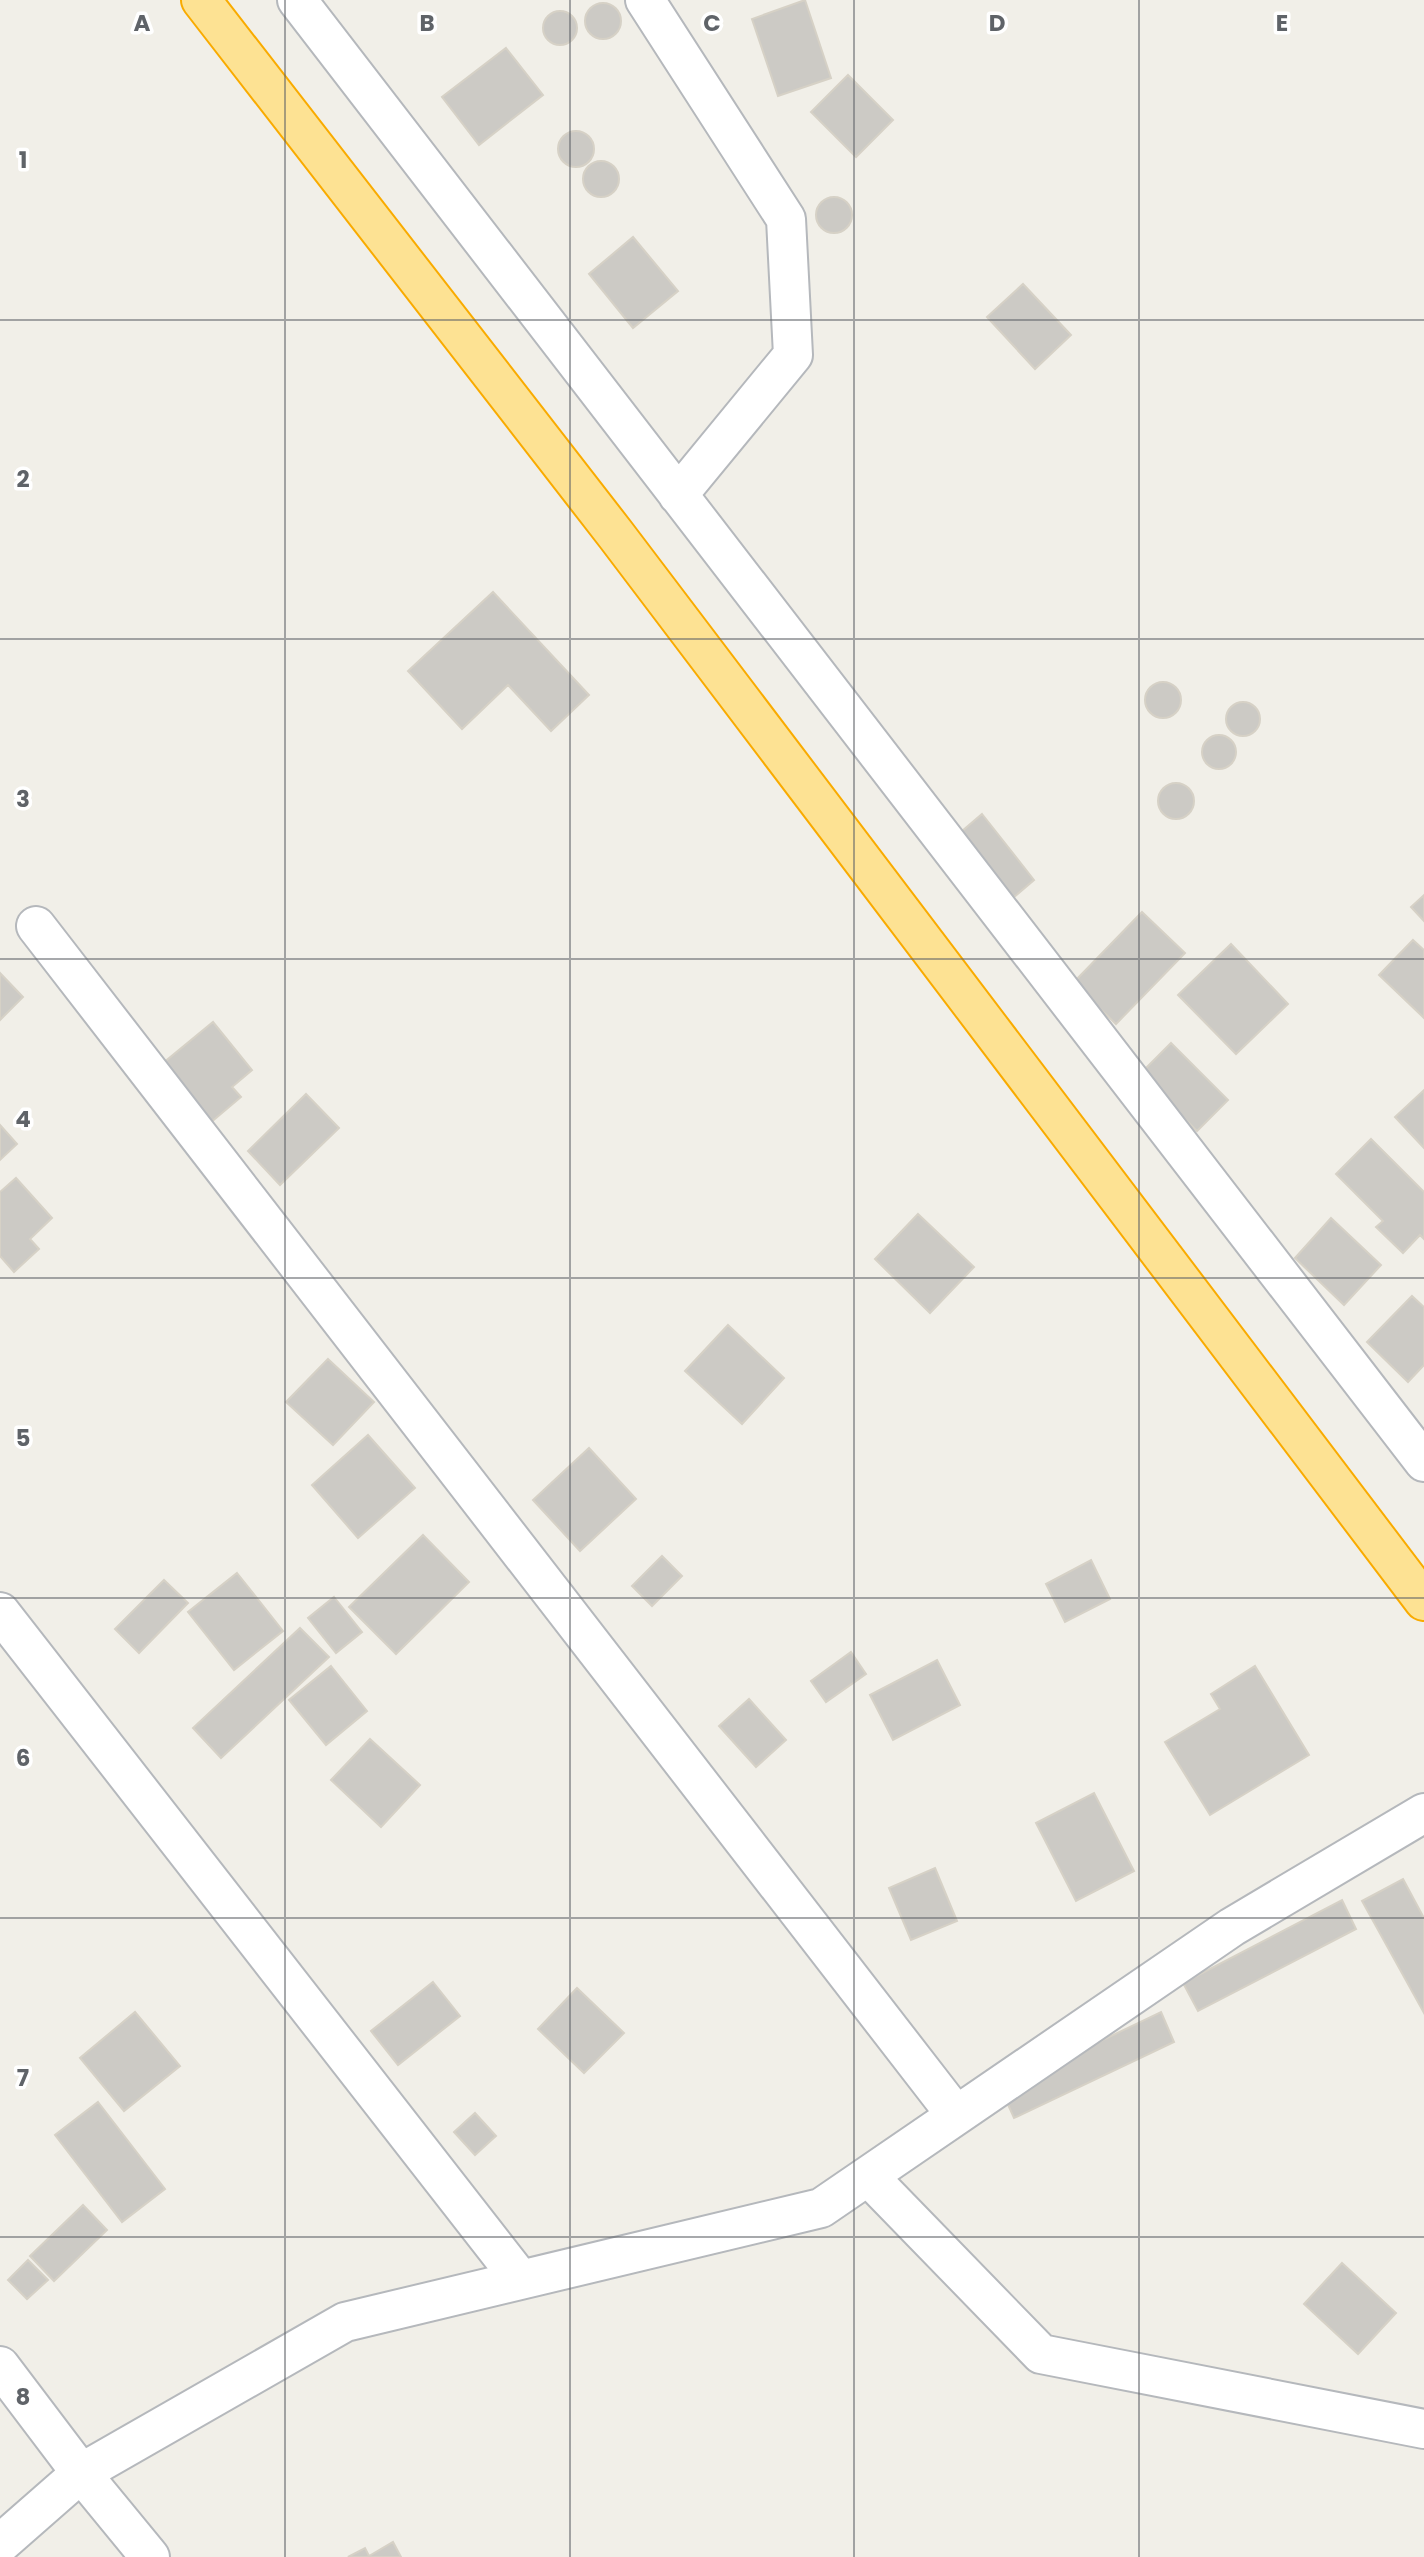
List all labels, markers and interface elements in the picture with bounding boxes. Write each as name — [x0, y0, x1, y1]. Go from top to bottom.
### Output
text: A — [134, 7, 151, 39]
text: B — [419, 7, 435, 39]
text: C — [703, 7, 721, 39]
text: D — [989, 7, 1005, 39]
text: E — [1276, 7, 1288, 39]
text: 1 — [19, 144, 27, 176]
text: 2 — [16, 463, 30, 495]
text: 3 — [16, 783, 30, 815]
text: 4 — [15, 1103, 31, 1135]
text: 5 — [16, 1422, 30, 1454]
text: 6 — [16, 1742, 30, 1774]
text: 7 — [17, 2062, 29, 2094]
text: 8 — [16, 2381, 30, 2413]

